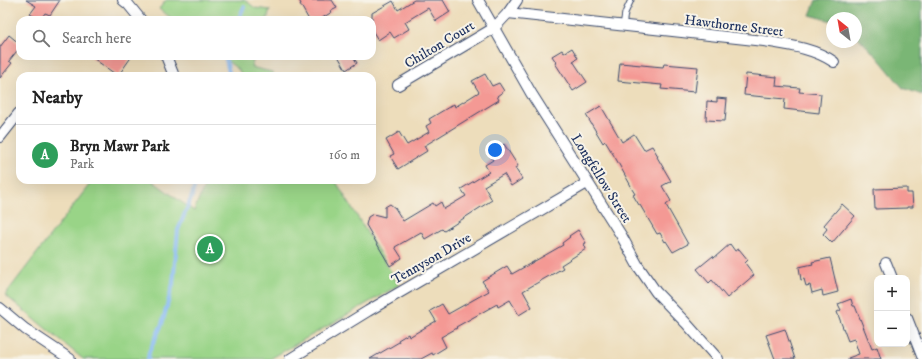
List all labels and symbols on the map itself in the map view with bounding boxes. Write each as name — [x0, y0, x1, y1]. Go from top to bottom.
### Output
street label: Hawthorne Street — [683, 11, 785, 41]
north arrow — [826, 12, 862, 48]
street label: Chilton Court — [401, 17, 478, 73]
street label: Longfellow Street — [567, 131, 636, 227]
your location — [485, 140, 505, 160]
street label: Tennyson Drive — [388, 229, 475, 289]
pin: A — [197, 234, 223, 264]

